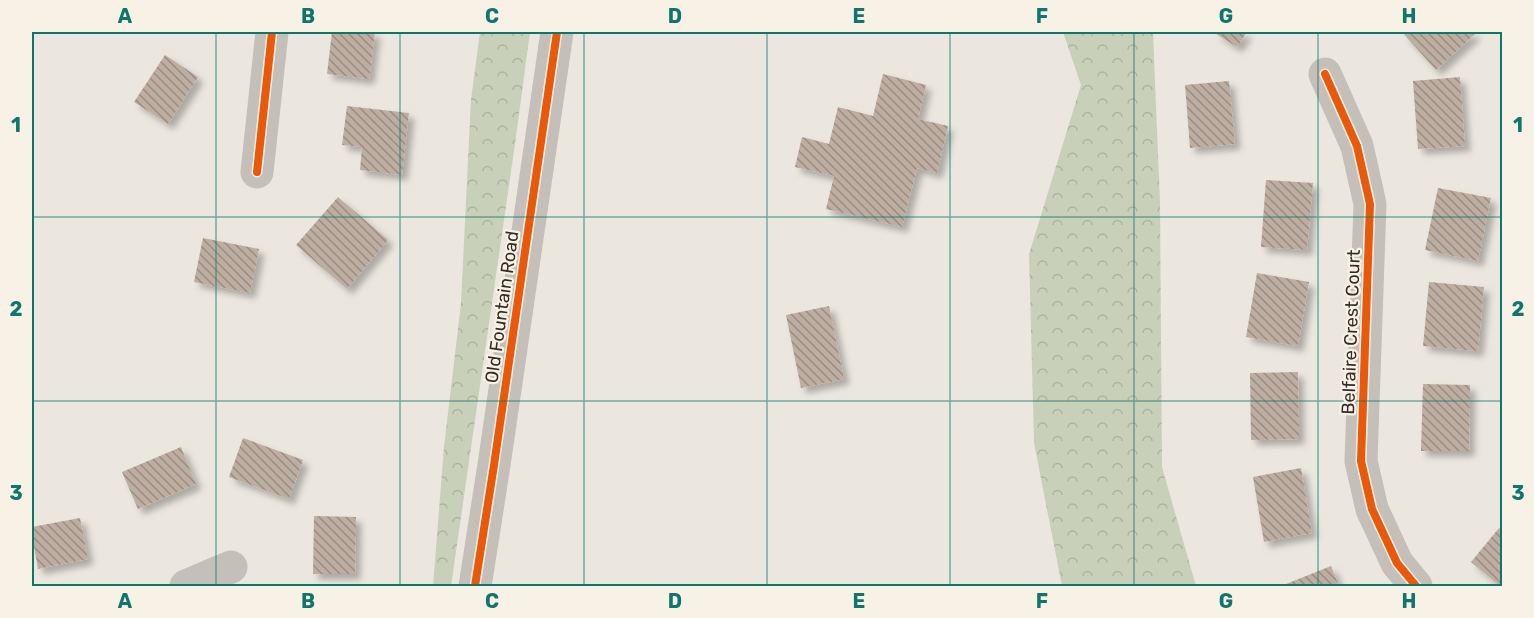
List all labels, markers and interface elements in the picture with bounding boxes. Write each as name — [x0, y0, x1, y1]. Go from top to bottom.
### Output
text: A — [118, 4, 133, 28]
text: B — [301, 4, 315, 28]
text: C — [485, 4, 499, 28]
text: D — [668, 4, 682, 28]
text: E — [853, 4, 865, 28]
text: F — [1036, 4, 1048, 28]
text: G — [1219, 4, 1233, 28]
text: H — [1402, 4, 1416, 28]
text: 1 — [11, 113, 21, 137]
text: 1 — [1513, 113, 1523, 137]
street label: Old Fountain Road — [480, 230, 524, 384]
street label: Belfaire Crest Court — [1337, 249, 1365, 415]
text: 2 — [10, 297, 23, 321]
text: 2 — [1512, 297, 1525, 321]
text: 3 — [9, 481, 23, 505]
text: 3 — [1511, 481, 1525, 505]
text: A — [118, 589, 133, 613]
text: B — [301, 589, 315, 613]
text: C — [485, 589, 499, 613]
text: D — [668, 589, 682, 613]
text: E — [853, 589, 865, 613]
text: F — [1036, 589, 1048, 613]
text: G — [1219, 589, 1233, 613]
text: H — [1402, 589, 1416, 613]

